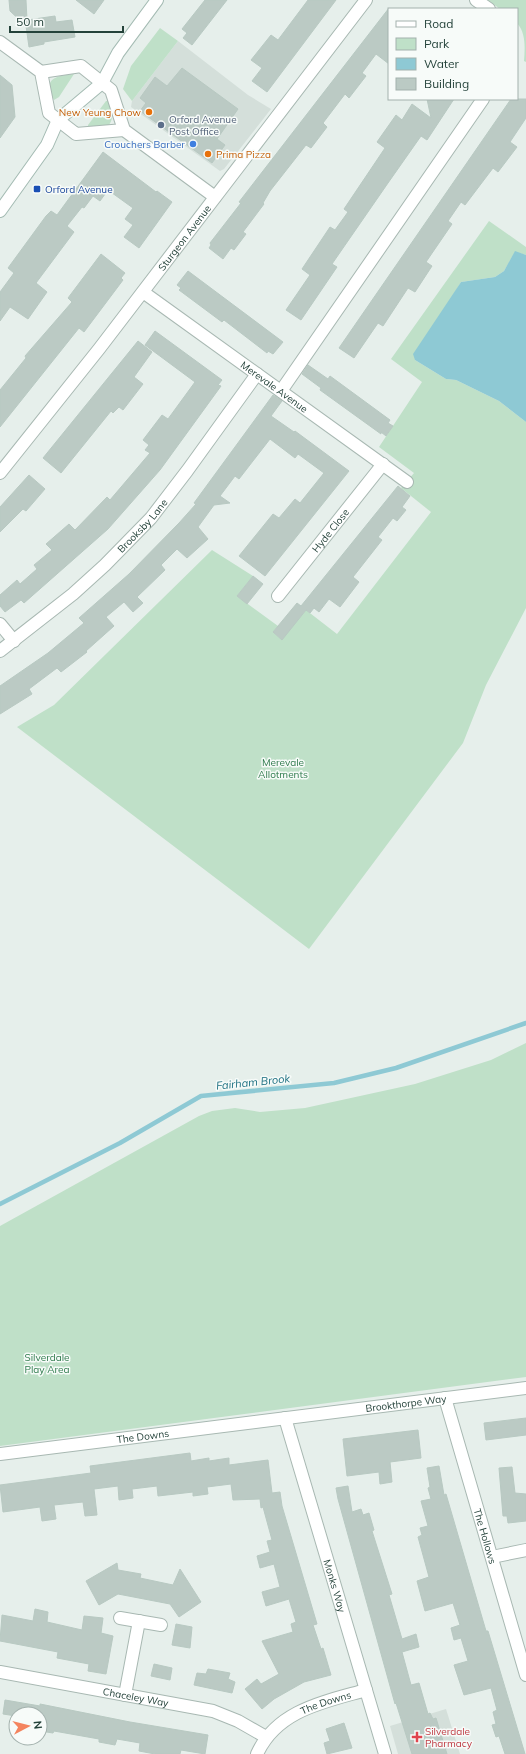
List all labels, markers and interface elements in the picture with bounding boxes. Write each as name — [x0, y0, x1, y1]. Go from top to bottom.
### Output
scale bar — [10, 8, 123, 34]
legend — [388, 8, 518, 100]
text: 50 m — [16, 14, 44, 29]
text: Road — [424, 16, 453, 31]
text: Park — [424, 36, 450, 51]
text: Water — [424, 56, 460, 71]
text: Building — [424, 76, 469, 91]
place label: New Yeung Chow — [59, 106, 141, 119]
marker: New Yeung Chow — [144, 107, 154, 117]
place label: Orford Avenue Post Office — [169, 113, 237, 138]
marker: Orford Avenue Post Office — [156, 120, 166, 130]
place label: Crouchers Barber — [104, 138, 185, 151]
marker: Crouchers Barber — [188, 139, 198, 149]
place label: Prima Pizza — [216, 148, 271, 161]
marker: Prima Pizza — [203, 149, 213, 159]
place label: Orford Avenue — [45, 183, 113, 196]
marker: Orford Avenue — [32, 184, 42, 194]
street label: Sturgeon Avenue — [155, 202, 214, 273]
street label: Merevale Avenue — [238, 359, 310, 416]
street label: Brooksby Lane — [115, 496, 170, 556]
street label: Hyde Close — [309, 506, 352, 555]
park label: Merevale Allotments — [258, 756, 308, 781]
water label: Fairham Brook — [215, 1071, 291, 1093]
park label: Silverdale Play Area — [24, 1351, 70, 1376]
street label: Brookthorpe Way — [365, 1392, 448, 1415]
street label: The Downs — [116, 1427, 170, 1446]
street label: The Hollows — [471, 1507, 499, 1566]
street label: Monks Way — [320, 1558, 349, 1615]
street label: Chaceley Way — [102, 1685, 170, 1710]
street label: The Downs — [298, 1688, 353, 1717]
north arrow — [8, 1706, 48, 1746]
text: N — [30, 1720, 45, 1730]
place label: Silverdale Pharmacy — [425, 1725, 473, 1750]
marker: Silverdale Pharmacy — [412, 1732, 422, 1742]

